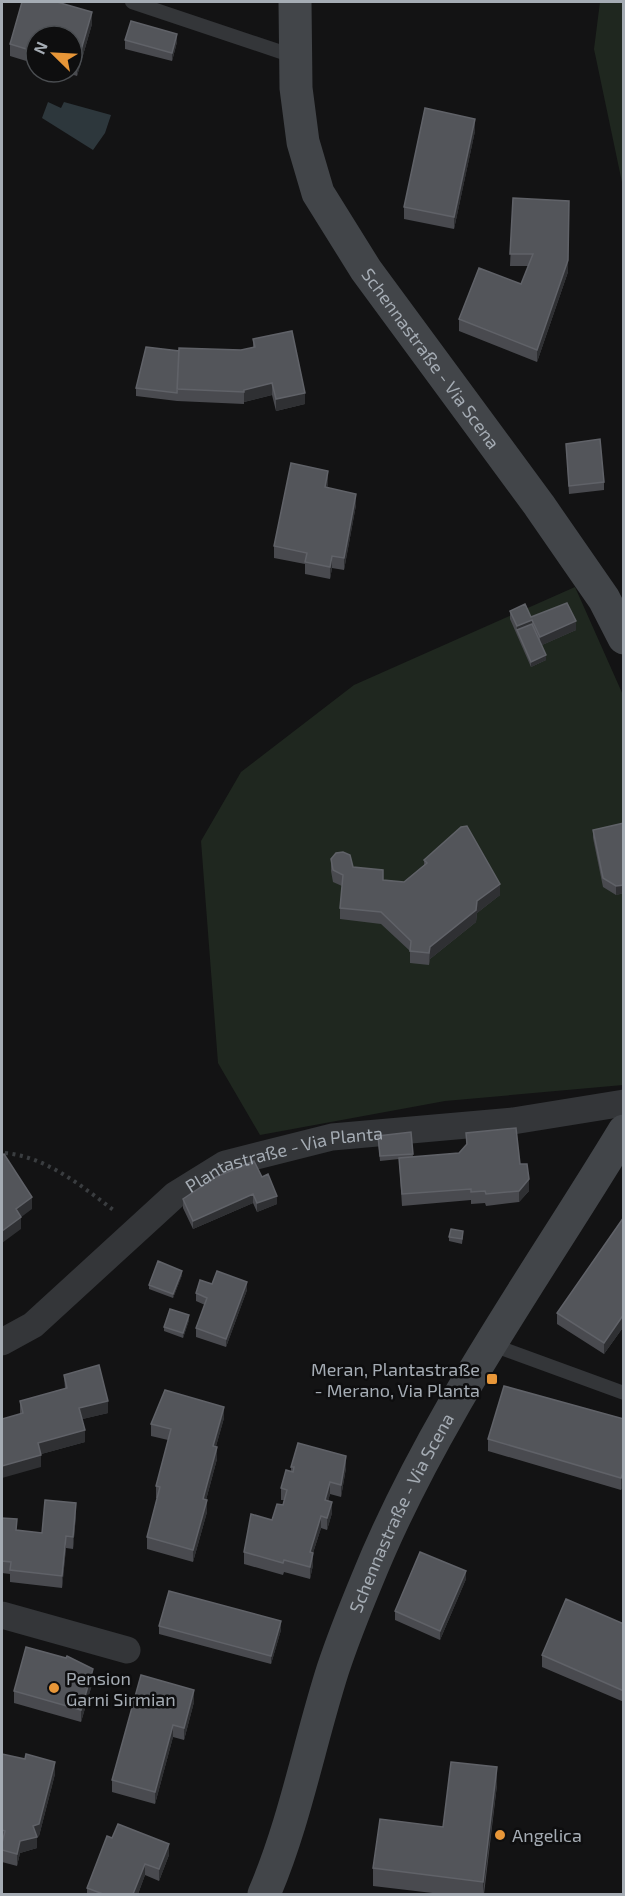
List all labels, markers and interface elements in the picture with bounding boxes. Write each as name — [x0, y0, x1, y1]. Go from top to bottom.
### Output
north arrow — [24, 24, 84, 84]
text: N — [29, 39, 51, 57]
street label: Schennastraße - Via Scena — [357, 264, 505, 453]
street label: Plantastraße - Via Planta — [181, 1122, 384, 1197]
place label: Meran, Plantastraße - Merano, Via Planta — [311, 1358, 480, 1401]
marker: Meran, Plantastraße - Merano, Via Planta — [485, 1372, 499, 1386]
street label: Schennastraße - Via Scena — [344, 1409, 458, 1616]
place label: Pension Garni Sirmian — [66, 1667, 176, 1710]
marker: Pension Garni Sirmian — [47, 1681, 61, 1695]
place label: Angelica — [512, 1824, 582, 1846]
marker: Angelica — [493, 1828, 507, 1842]

